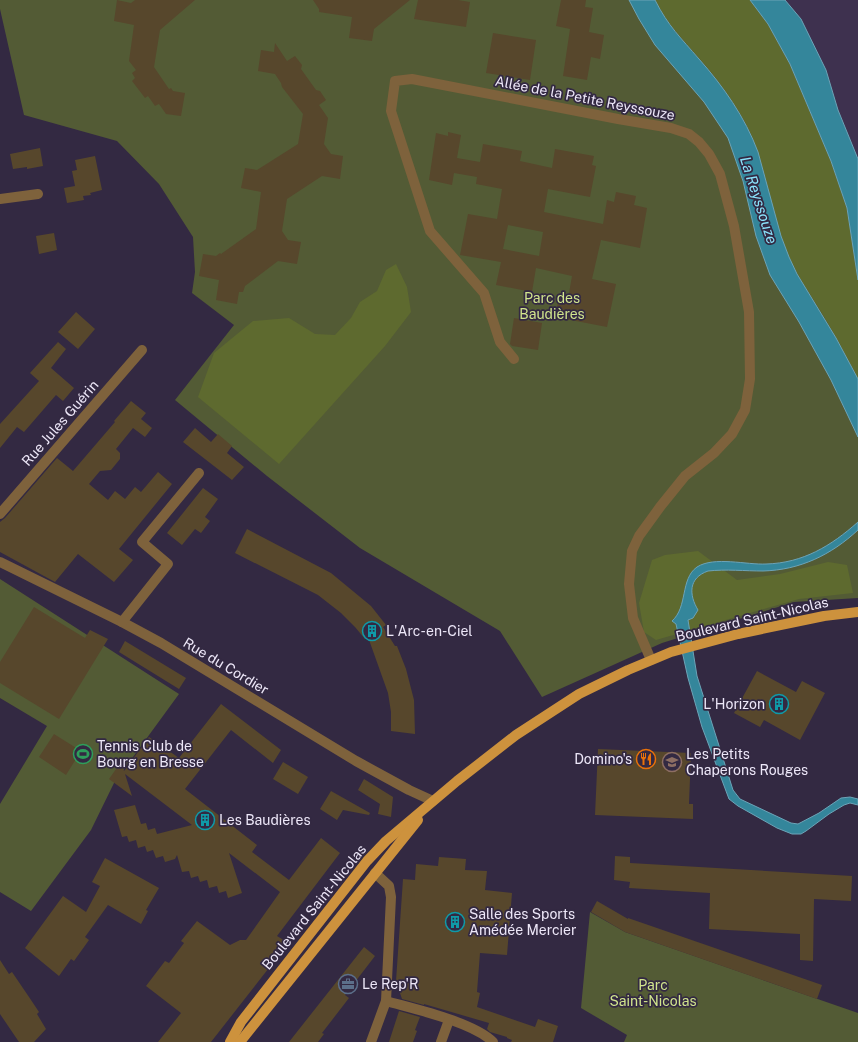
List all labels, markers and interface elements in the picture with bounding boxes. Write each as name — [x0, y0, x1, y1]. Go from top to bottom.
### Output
street label: Allée de la Petite Reyssouze — [494, 73, 676, 123]
water label: La Reyssouze — [737, 154, 781, 246]
park label: Parc des Baudières — [519, 290, 585, 322]
street label: Rue Jules Guérin — [19, 377, 101, 469]
street label: Boulevard Saint-Nicolas — [674, 594, 830, 644]
building icon: L'Arc-en-Ciel — [361, 620, 383, 642]
place label: L'Arc-en-Ciel — [386, 623, 473, 639]
street label: Rue du Cordier — [180, 634, 272, 698]
building icon: L'Horizon — [768, 693, 790, 715]
place label: L'Horizon — [703, 696, 765, 712]
place label: Tennis Club de Bourg en Bresse — [97, 738, 204, 770]
sports icon: Tennis Club de Bourg en Bresse — [72, 743, 94, 765]
place label: Les Petits Chaperons Rouges — [686, 746, 808, 778]
restaurant icon: Domino's — [635, 748, 657, 770]
place label: Domino's — [574, 751, 632, 767]
school or university icon: Les Petits Chaperons Rouges — [661, 751, 683, 773]
building icon: Les Baudières — [194, 809, 216, 831]
place label: Les Baudières — [219, 812, 311, 828]
street label: Boulevard Saint-Nicolas — [259, 841, 369, 973]
place label: Salle des Sports Amédée Mercier — [469, 906, 576, 938]
building icon: Salle des Sports Amédée Mercier — [444, 911, 466, 933]
office icon: Le Rep'R — [337, 973, 359, 995]
place label: Le Rep'R — [362, 976, 419, 992]
park label: Parc Saint-Nicolas — [609, 977, 697, 1009]

